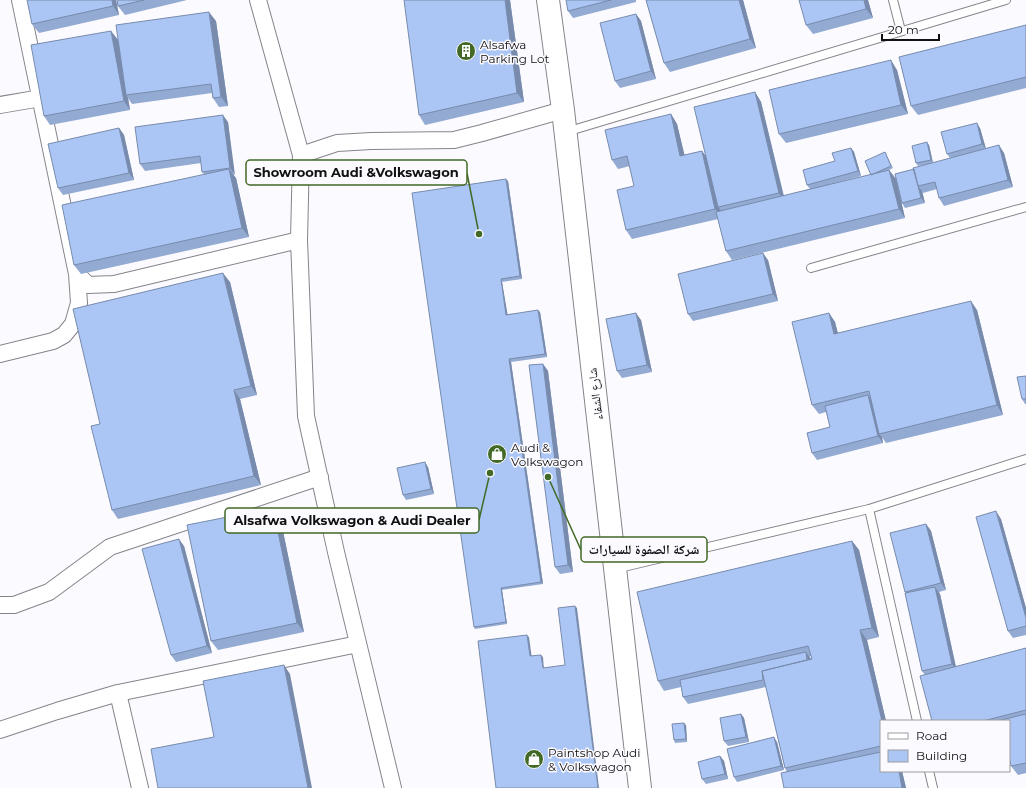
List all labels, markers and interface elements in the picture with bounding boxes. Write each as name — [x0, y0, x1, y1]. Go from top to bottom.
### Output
scale bar — [882, 16, 939, 42]
text: 20 m — [888, 22, 919, 37]
place label: Alsafwa Parking Lot — [480, 37, 550, 66]
building icon: Alsafwa Parking Lot — [455, 40, 477, 62]
callout: Showroom Audi &Volkswagon — [246, 160, 467, 185]
text: Showroom Audi &Volkswagon — [253, 164, 459, 180]
street label: شارع الشفاء — [584, 367, 607, 421]
place label: Audi & Volkswagon — [511, 440, 583, 469]
shop icon: Audi & Volkswagon — [486, 443, 508, 465]
callout: Alsafwa Volkswagon & Audi Dealer — [225, 508, 479, 533]
text: Alsafwa Volkswagon & Audi Dealer — [232, 512, 471, 528]
callout: شركة الصفوة للسيارات — [581, 537, 707, 562]
text: شركة الصفوة للسيارات — [589, 541, 699, 557]
legend — [880, 720, 1010, 772]
text: Road — [916, 728, 947, 743]
place label: Paintshop Audi & Volkswagon — [548, 745, 640, 774]
shop icon: Paintshop Audi & Volkswagon — [523, 748, 545, 770]
text: Building — [916, 748, 967, 763]

